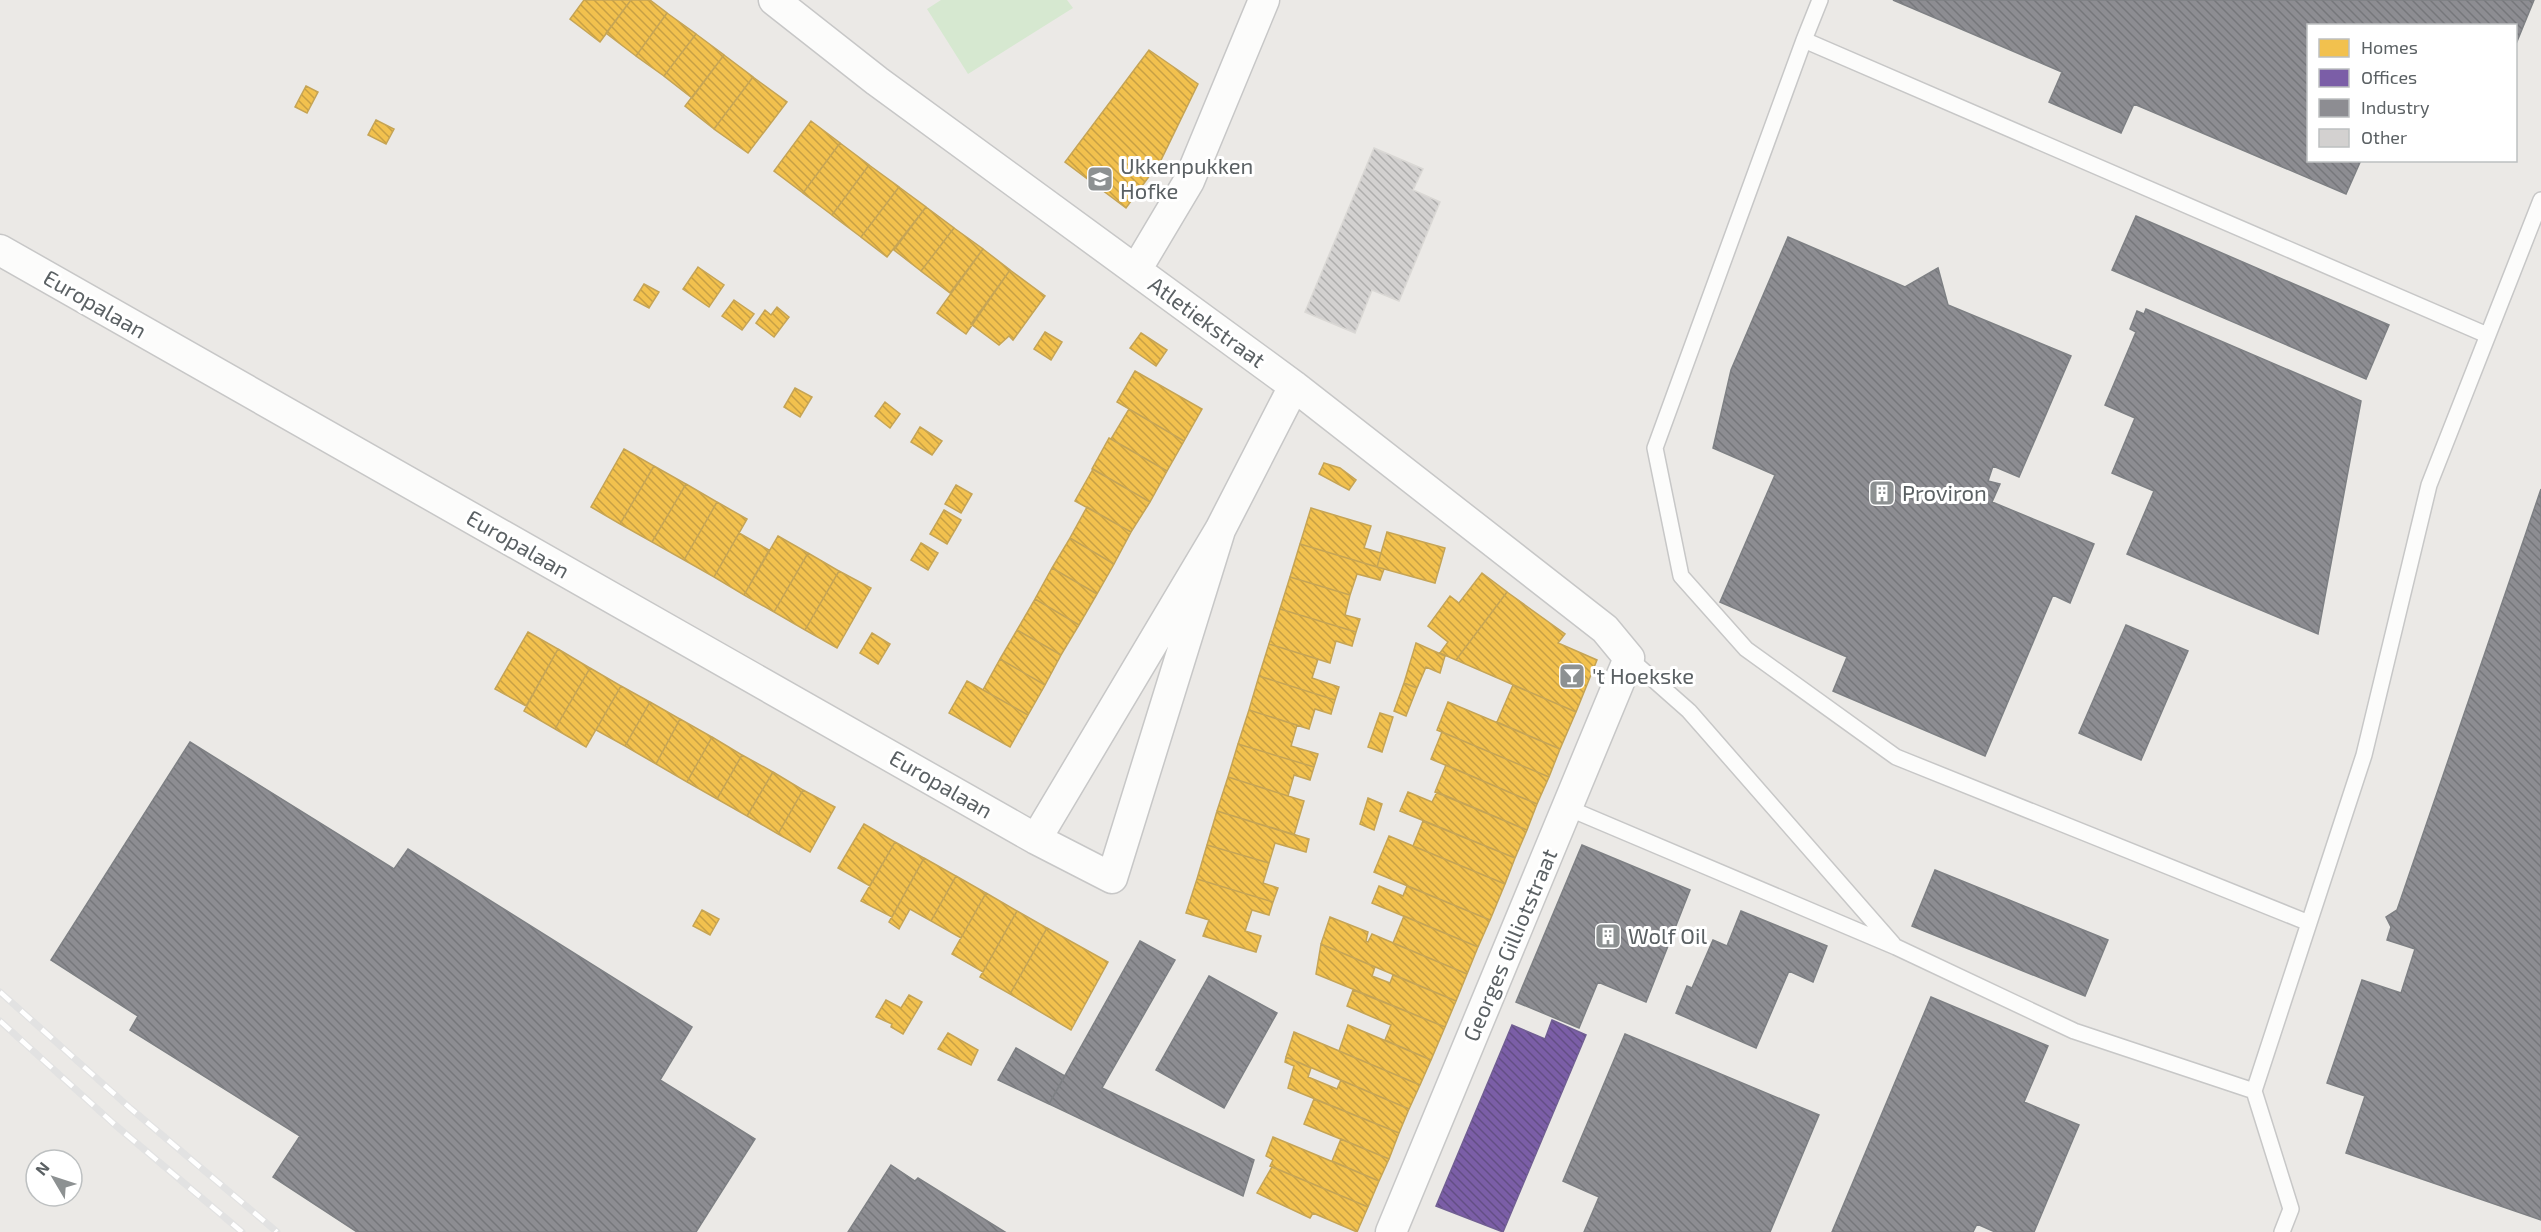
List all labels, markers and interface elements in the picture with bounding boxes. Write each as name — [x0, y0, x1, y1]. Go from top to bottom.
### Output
legend — [2307, 24, 2517, 162]
text: Homes — [2361, 36, 2418, 58]
text: Offices — [2361, 66, 2417, 88]
text: Industry — [2361, 96, 2430, 118]
text: Other — [2361, 126, 2407, 148]
place label: Ukkenpukken Hofke — [1120, 152, 1253, 203]
school or university icon: Ukkenpukken Hofke — [1085, 164, 1115, 194]
street label: Europalaan — [40, 263, 151, 343]
street label: Atletiekstraat — [1144, 270, 1271, 372]
building icon: Proviron — [1867, 478, 1897, 508]
place label: Proviron — [1902, 479, 1987, 505]
street label: Europalaan — [463, 503, 574, 583]
bar icon: 't Hoekske — [1557, 661, 1587, 691]
place label: 't Hoekske — [1592, 662, 1694, 688]
street label: Europalaan — [886, 743, 997, 823]
street label: Georges Gilliotstraat — [1457, 844, 1561, 1045]
building icon: Wolf Oil — [1593, 921, 1623, 951]
place label: Wolf Oil — [1628, 922, 1707, 948]
north arrow — [24, 1148, 84, 1208]
text: N — [31, 1158, 53, 1179]

